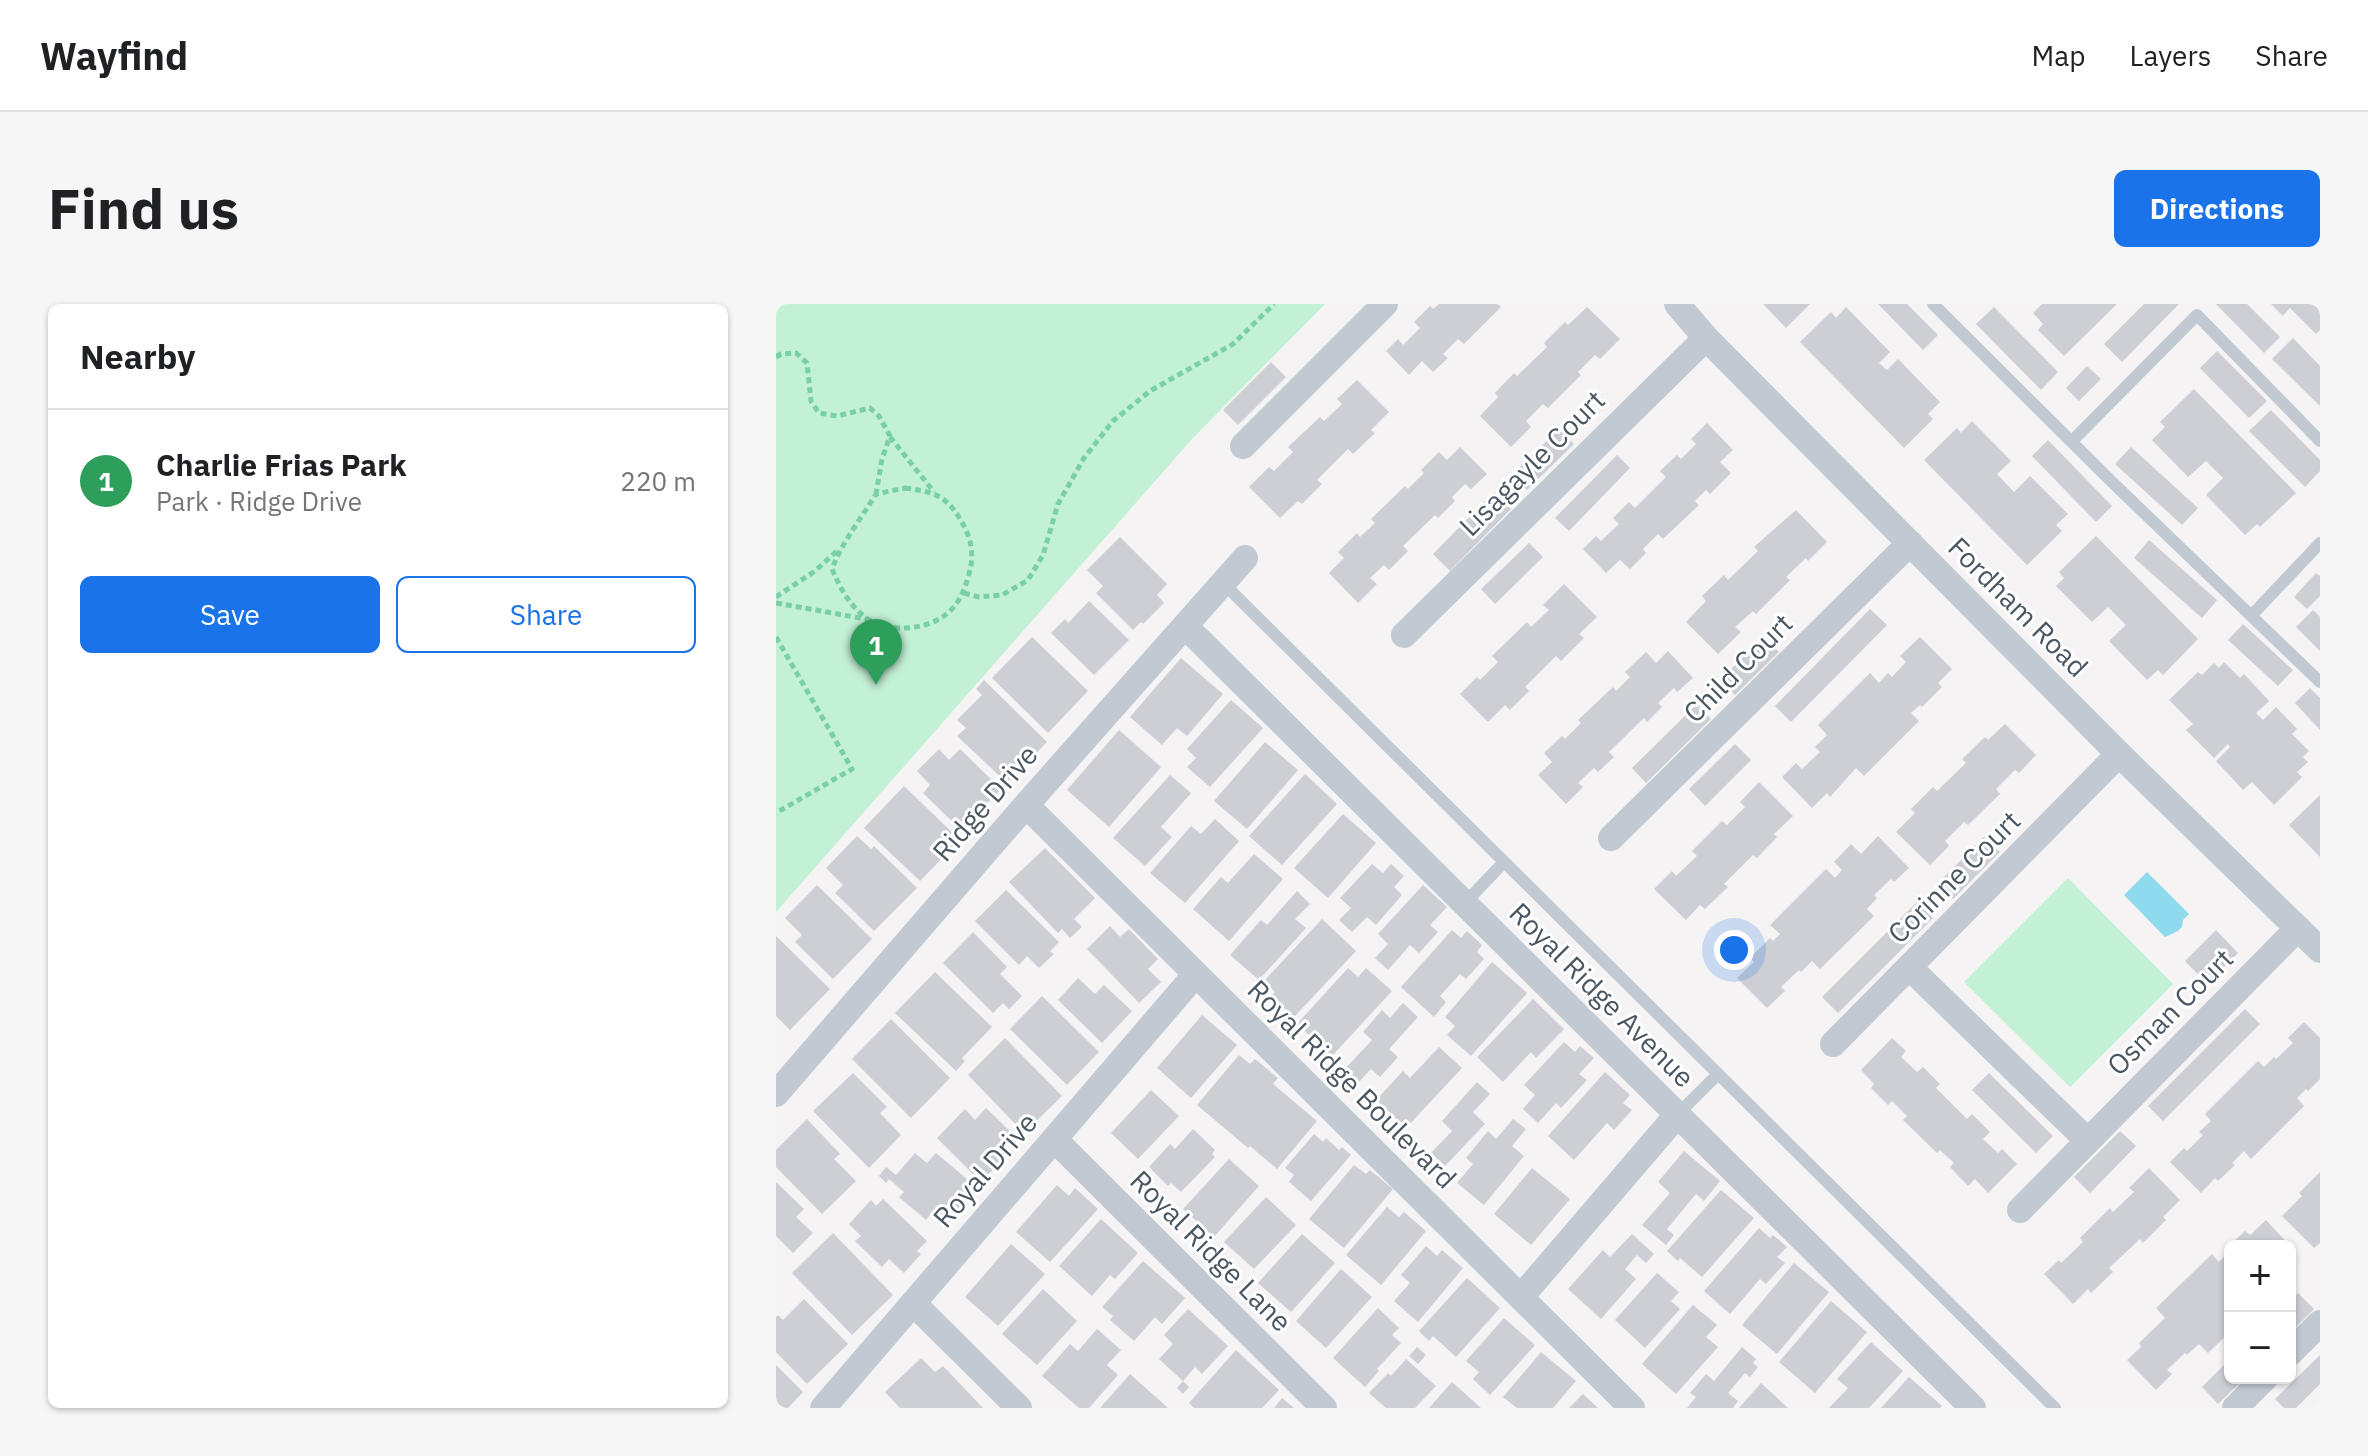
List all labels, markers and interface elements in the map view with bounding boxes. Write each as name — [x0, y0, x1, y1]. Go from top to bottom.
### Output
text: Wayfind — [40, 31, 188, 80]
text: Map — [2031, 37, 2085, 74]
text: Layers — [2129, 37, 2211, 74]
text: Share — [2255, 37, 2328, 74]
button: Directions — [2114, 170, 2320, 247]
text: Find us — [48, 172, 239, 244]
text: Nearby — [80, 334, 195, 378]
street label: Lisagayle Court — [1451, 382, 1613, 544]
text: Charlie Frias Park — [156, 445, 407, 484]
text: 1 — [98, 464, 114, 498]
text: 220 m — [620, 464, 696, 498]
text: Park · Ridge Drive — [156, 484, 362, 518]
street label: Fordham Road — [1940, 529, 2096, 685]
button: Save — [80, 576, 380, 653]
button: Share — [396, 576, 696, 653]
street label: Child Court — [1675, 605, 1800, 730]
pin: 1 — [850, 619, 902, 685]
street label: Ridge Drive — [924, 737, 1045, 869]
street label: Corinne Court — [1879, 802, 2028, 951]
street label: Royal Ridge Avenue — [1502, 894, 1703, 1095]
your location — [1714, 930, 1754, 970]
street label: Osman Court — [2098, 940, 2241, 1083]
street label: Royal Ridge Boulevard — [1240, 971, 1465, 1196]
street label: Royal Drive — [924, 1104, 1045, 1235]
street label: Royal Ridge Lane — [1123, 1162, 1300, 1339]
map controls — [2224, 1240, 2296, 1384]
button: + — [2224, 1240, 2296, 1312]
button: − — [2224, 1312, 2296, 1384]

